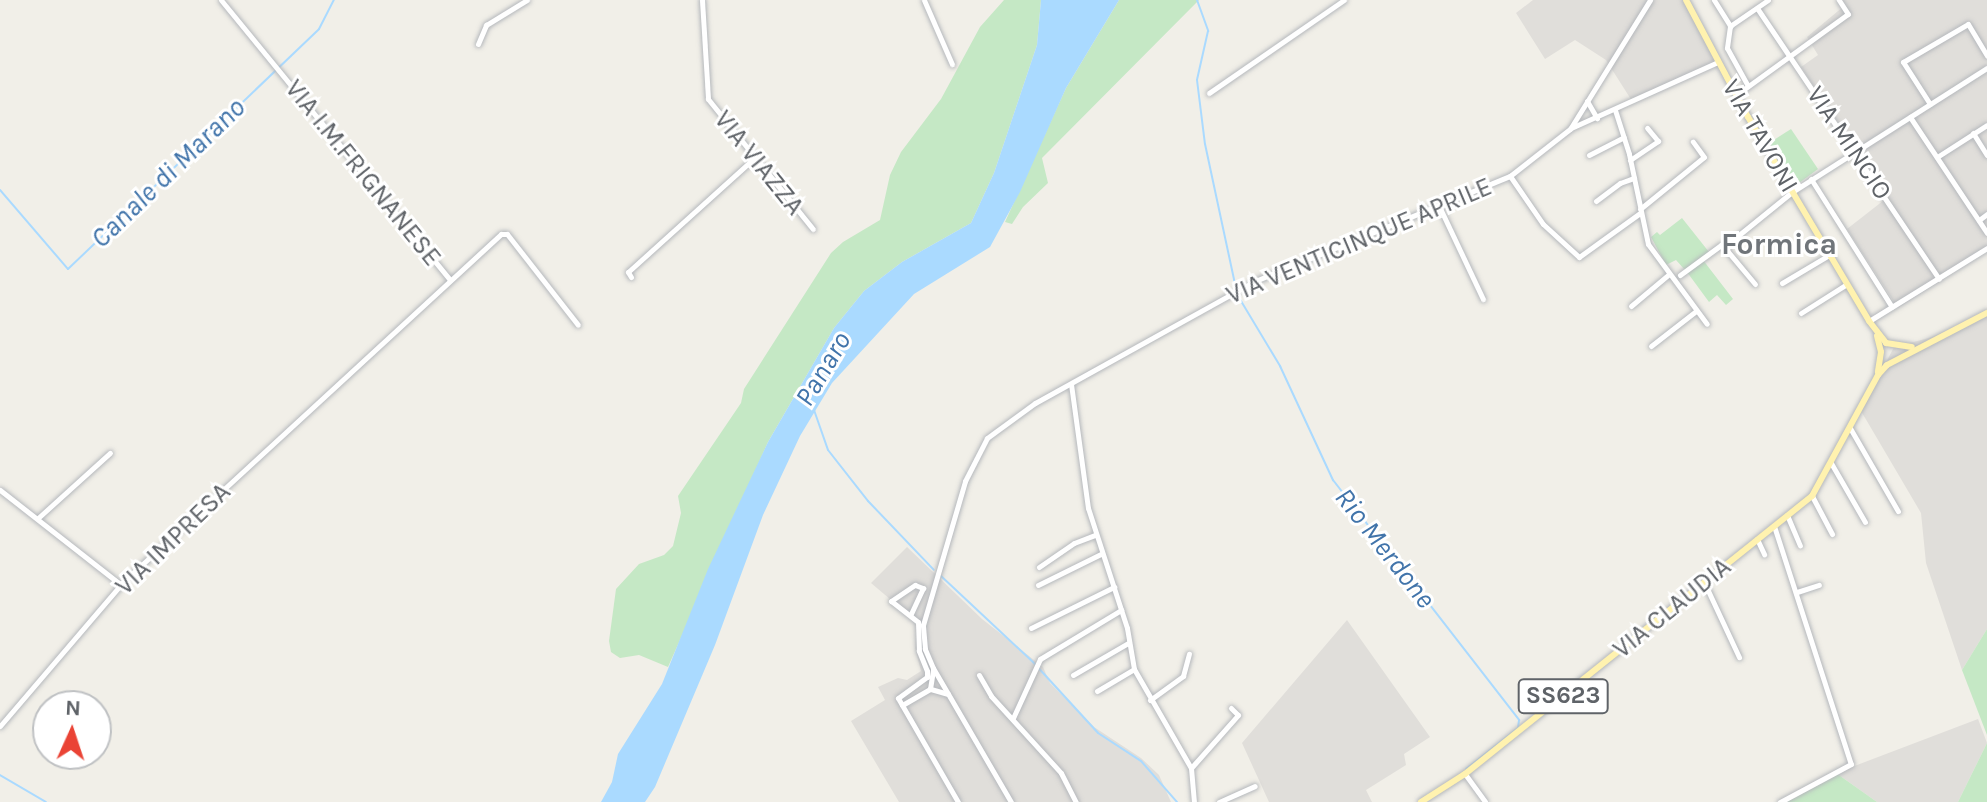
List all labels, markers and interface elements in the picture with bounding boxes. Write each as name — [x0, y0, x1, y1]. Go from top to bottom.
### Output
street label: VIA I.M.FRIGNANESE — [278, 74, 448, 272]
street label: VIA TAVONI — [1715, 74, 1805, 198]
street label: VIA MINCIO — [1800, 80, 1898, 206]
water label: Canale di Marano — [84, 91, 252, 255]
street label: VIA VIAZZA — [707, 104, 811, 222]
street label: VIA VENTICINQUE APRILE — [1222, 171, 1496, 311]
district label: Formica — [1721, 226, 1837, 262]
water label: Panaro — [788, 326, 858, 412]
street label: VIA IMPRESA — [109, 476, 237, 602]
water label: Rio Merdone — [1328, 481, 1442, 615]
street label: VIA CLAUDIA — [1607, 551, 1737, 665]
road number: SS623 — [1517, 676, 1609, 716]
north arrow — [32, 690, 112, 770]
text: N — [65, 695, 82, 721]

